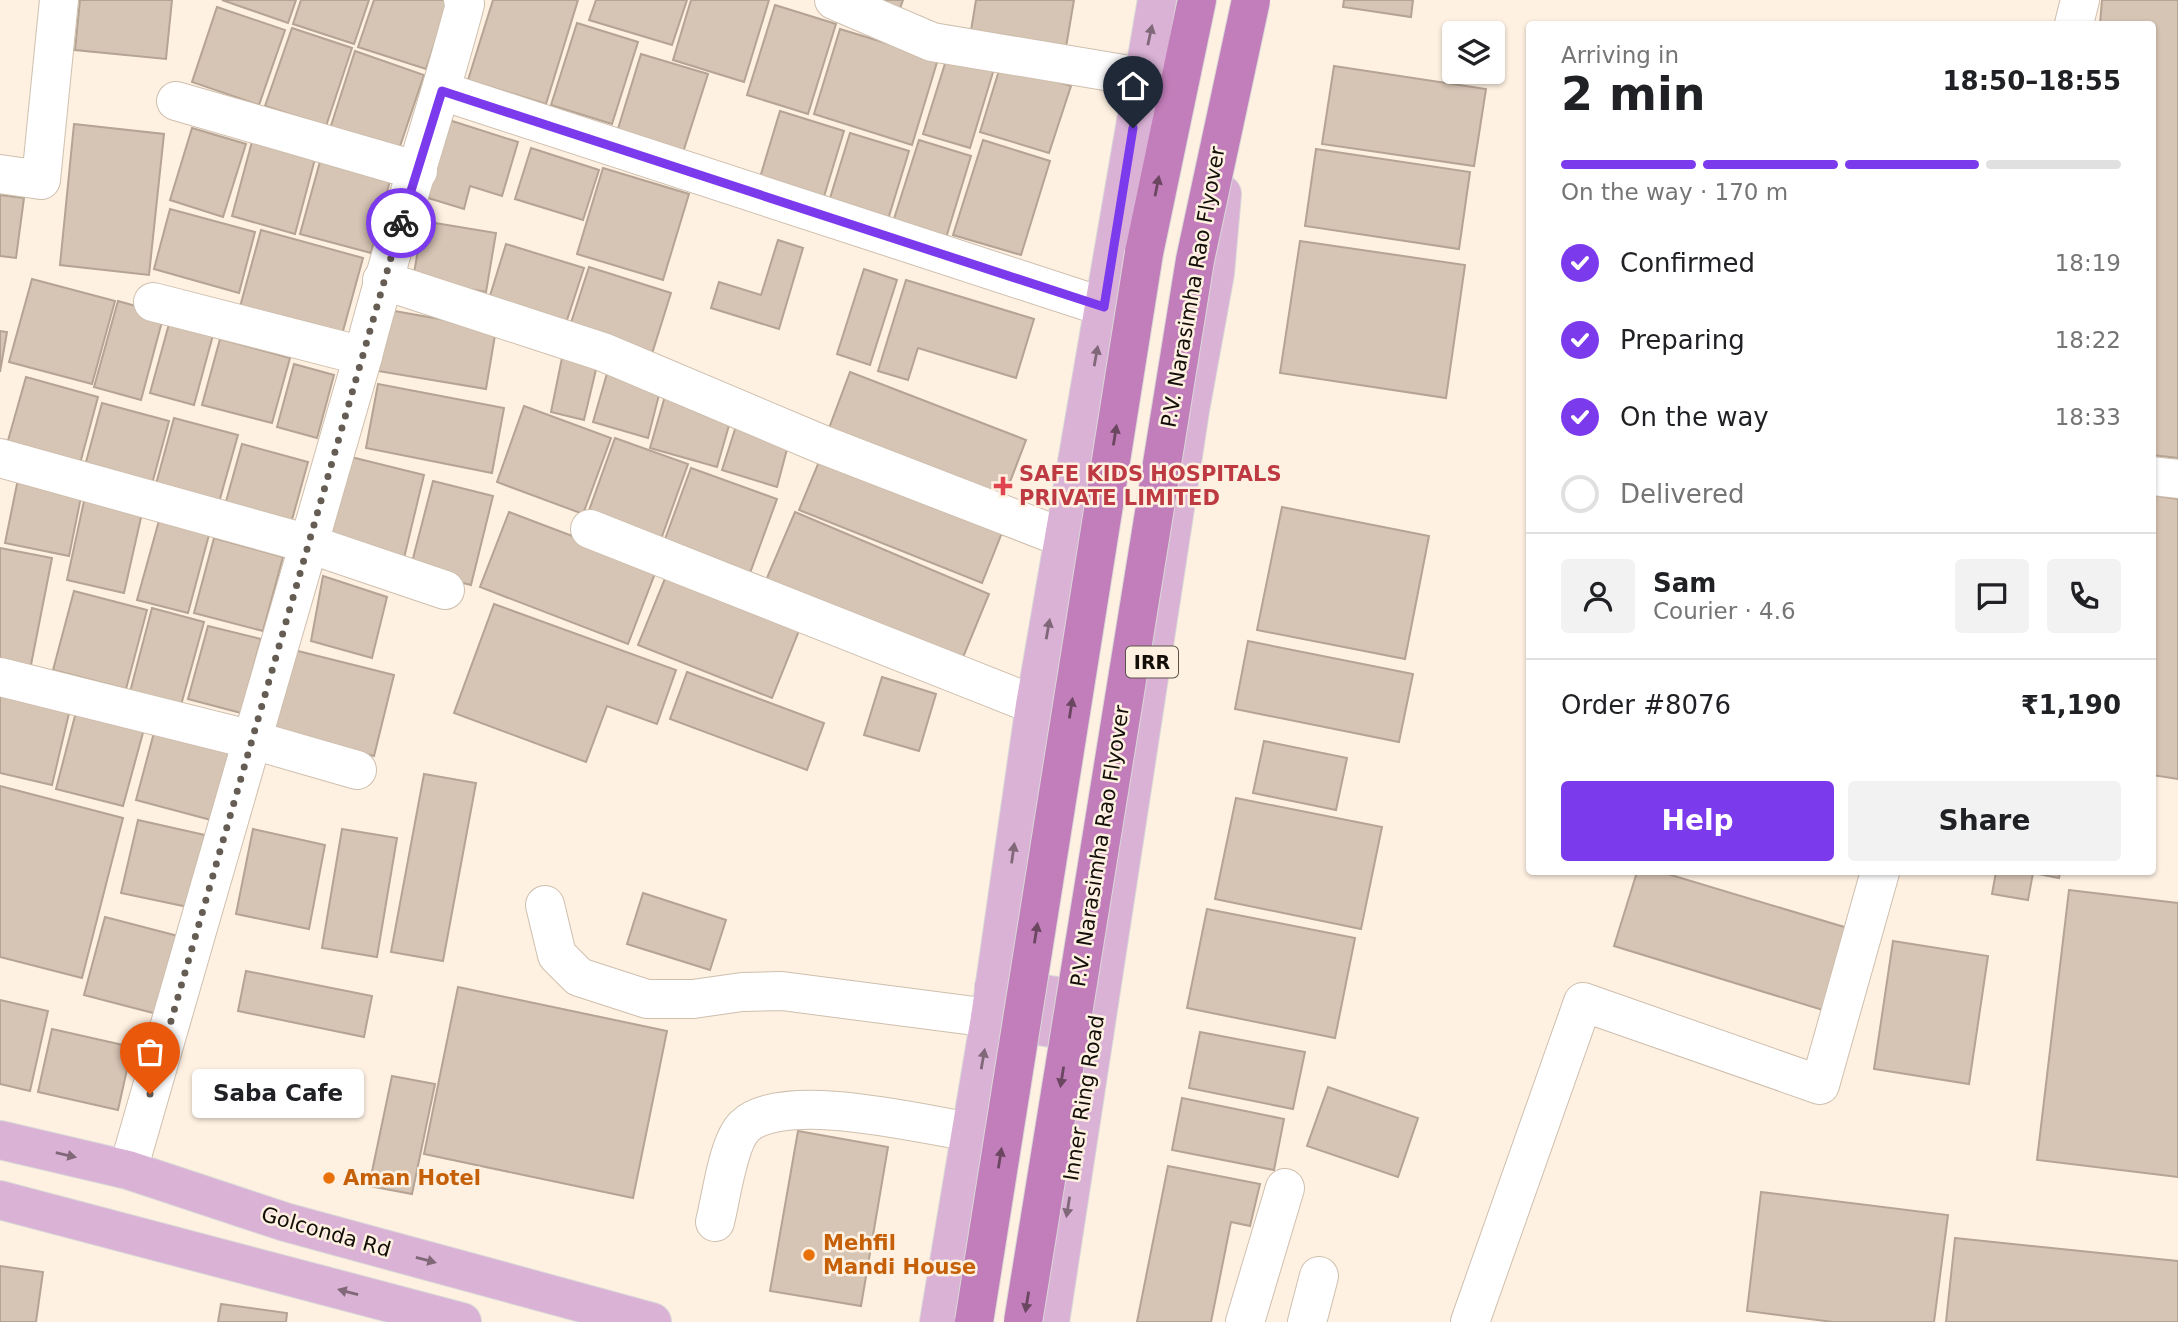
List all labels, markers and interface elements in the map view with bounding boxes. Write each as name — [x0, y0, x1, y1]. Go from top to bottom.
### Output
map controls — [1442, 21, 1505, 84]
button: layers — [1442, 21, 1505, 84]
one-way arrow — [1145, 24, 1156, 46]
text: Arriving in — [1561, 42, 1679, 68]
pin — [1103, 56, 1163, 128]
text: 18:50–18:55 — [1942, 66, 2121, 96]
icon: home — [1114, 67, 1152, 105]
text: 2 min — [1561, 67, 1705, 121]
street label: P.V. Narasimha Rao Flyover — [1156, 144, 1230, 429]
one-way arrow — [1152, 175, 1163, 197]
text: On the way · 170 m — [1561, 179, 1788, 205]
courier — [366, 188, 436, 258]
icon: bike — [382, 204, 420, 242]
icon: check — [1561, 244, 1599, 282]
text: Confirmed — [1620, 248, 1755, 278]
text: 18:19 — [2055, 250, 2121, 276]
icon: check — [1561, 321, 1599, 359]
text: Preparing — [1620, 325, 1745, 355]
text: 18:22 — [2055, 327, 2121, 353]
one-way arrow — [1091, 345, 1102, 367]
icon: check — [1561, 398, 1599, 436]
text: On the way — [1620, 402, 1769, 432]
text: 18:33 — [2055, 404, 2121, 430]
one-way arrow — [1110, 424, 1121, 446]
place label: SAFE KIDS HOSPITALS PRIVATE LIMITED — [1019, 462, 1282, 510]
marker: SAFE KIDS HOSPITALS PRIVATE LIMITED — [993, 476, 1013, 496]
text: Delivered — [1620, 479, 1744, 509]
button: person — [1561, 559, 1635, 633]
button: chat — [1955, 559, 2029, 633]
button: phone — [2047, 559, 2121, 633]
text: Sam — [1653, 568, 1716, 598]
text: Courier · 4.6 — [1653, 598, 1796, 624]
one-way arrow — [1043, 618, 1054, 640]
road number: IRR — [1126, 646, 1178, 678]
text: Order #8076 — [1561, 690, 1731, 720]
text: ₹1,190 — [2021, 690, 2121, 720]
one-way arrow — [1066, 697, 1077, 719]
street label: P.V. Narasimha Rao Flyover — [1066, 703, 1134, 989]
button: Help — [1561, 781, 1834, 861]
button: Share — [1848, 781, 2121, 861]
one-way arrow — [1008, 842, 1019, 864]
one-way arrow — [1031, 922, 1042, 944]
street label: Inner Ring Road — [1059, 1013, 1109, 1183]
pin — [120, 1022, 180, 1094]
icon: bag — [131, 1033, 169, 1071]
one-way arrow — [978, 1048, 989, 1070]
one-way arrow — [1056, 1066, 1067, 1088]
callout: Saba Cafe — [192, 1070, 364, 1118]
text: Saba Cafe — [213, 1080, 343, 1106]
one-way arrow — [995, 1147, 1006, 1169]
one-way arrow — [55, 1150, 77, 1161]
place label: Aman Hotel — [343, 1166, 481, 1190]
marker: Aman Hotel — [321, 1170, 337, 1186]
one-way arrow — [1062, 1196, 1073, 1218]
street label: Golconda Rd — [259, 1202, 393, 1262]
place label: Mehfil Mandi House — [823, 1231, 976, 1279]
marker: Mehfil Mandi House — [801, 1247, 817, 1263]
one-way arrow — [415, 1255, 437, 1266]
one-way arrow — [338, 1286, 359, 1296]
one-way arrow — [1021, 1291, 1032, 1313]

